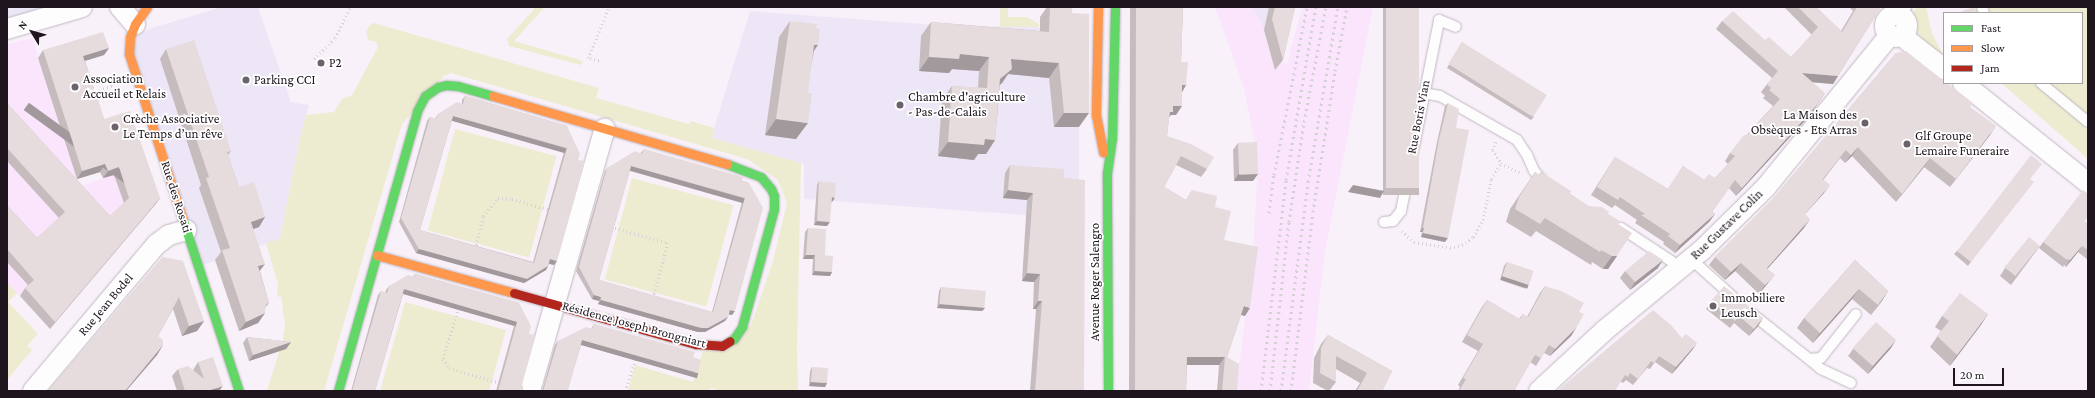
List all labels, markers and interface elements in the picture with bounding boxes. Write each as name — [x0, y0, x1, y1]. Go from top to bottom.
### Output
north arrow — [12, 12, 52, 52]
legend — [1943, 12, 2083, 84]
text: N — [15, 18, 29, 31]
text: Fast — [1981, 21, 2001, 35]
text: Slow — [1981, 41, 2005, 55]
place label: P2 — [329, 55, 342, 71]
marker: P2 — [316, 58, 326, 68]
text: Jam — [1981, 61, 2000, 75]
place label: Association Accueil et Relais — [83, 72, 166, 103]
place label: Parking CCI — [254, 72, 315, 88]
marker: Parking CCI — [241, 75, 251, 85]
street label: Rue Boris Vian — [1404, 79, 1434, 155]
marker: Association Accueil et Relais — [70, 82, 80, 92]
place label: Chambre d'agriculture - Pas-de-Calais — [908, 90, 1025, 121]
marker: Chambre d'agriculture - Pas-de-Calais — [895, 100, 905, 110]
place label: La Maison des Obsèques - Ets Arras — [1751, 108, 1857, 139]
place label: Crèche Associative Le Temps d’un rêve — [123, 112, 223, 143]
marker: La Maison des Obsèques - Ets Arras — [1860, 118, 1870, 128]
marker: Crèche Associative Le Temps d’un rêve — [110, 122, 120, 132]
place label: Glf Groupe Lemaire Funeraire — [1915, 129, 2009, 160]
marker: Glf Groupe Lemaire Funeraire — [1902, 139, 1912, 149]
street label: Rue des Rosati — [157, 159, 195, 235]
street label: Rue Gustave Colin — [1688, 187, 1766, 263]
street label: Avenue Roger Salengro — [1087, 223, 1103, 341]
street label: Rue Jean Bodel — [75, 271, 137, 339]
place label: Immobiliere Leusch — [1721, 291, 1785, 322]
street label: Résidence Joseph Brongniart — [560, 298, 708, 352]
marker: Immobiliere Leusch — [1708, 301, 1718, 311]
scale bar — [1955, 360, 2006, 386]
text: 20 m — [1960, 368, 1984, 382]

